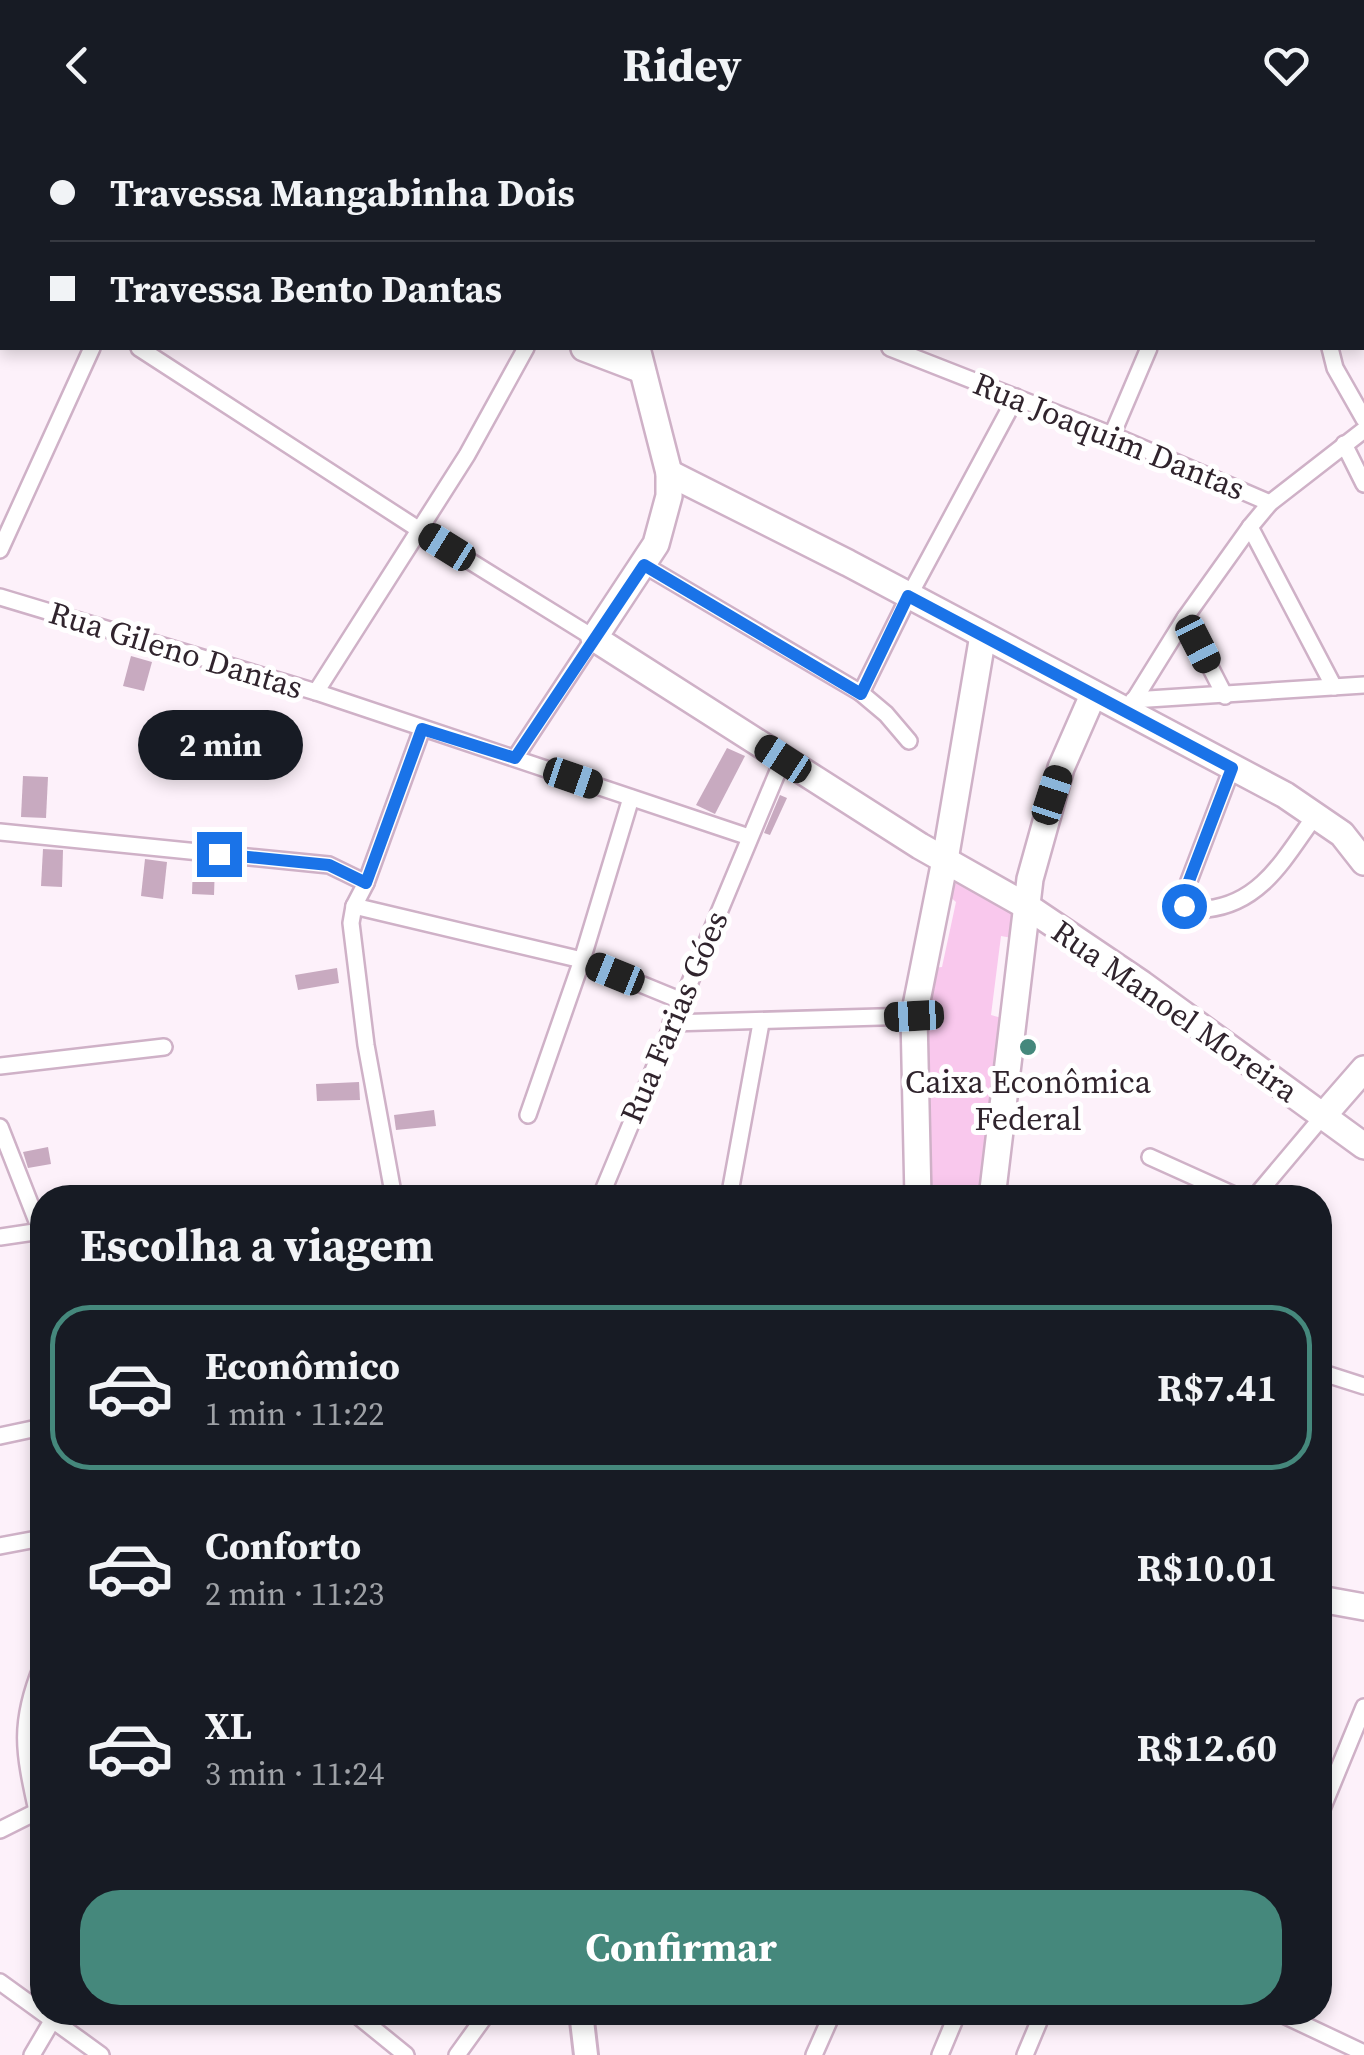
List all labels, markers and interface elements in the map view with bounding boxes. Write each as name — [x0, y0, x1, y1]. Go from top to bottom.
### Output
text: Ridey — [623, 34, 741, 96]
icon: back — [50, 38, 105, 93]
icon: heart — [1259, 38, 1314, 93]
text: Travessa Mangabinha Dois — [110, 167, 575, 219]
text: Travessa Bento Dantas — [110, 263, 502, 315]
street label: Rua Joaquim Dantas — [967, 361, 1251, 511]
car — [414, 518, 480, 576]
street label: Rua Gileno Dantas — [44, 590, 308, 710]
car — [1171, 610, 1225, 678]
callout: 2 min — [136, 709, 302, 779]
text: 2 min — [179, 723, 262, 767]
car — [750, 730, 816, 788]
car — [540, 754, 606, 802]
car — [1028, 762, 1076, 828]
route end — [197, 832, 242, 877]
route start — [1162, 884, 1207, 929]
street label: Rua Farias Góes — [609, 904, 739, 1130]
street label: Rua Manoel Moreira — [1043, 909, 1308, 1113]
car — [582, 949, 648, 999]
car — [883, 999, 945, 1033]
marker: Caixa Econômica Federal — [1017, 1036, 1039, 1058]
place label: Caixa Econômica Federal — [905, 1060, 1152, 1141]
text: Escolha a viagem — [80, 1214, 434, 1276]
text: Econômico — [205, 1340, 400, 1392]
icon: car — [85, 1343, 175, 1433]
text: R$7.41 — [1157, 1362, 1277, 1414]
text: 1 min · 11:22 — [205, 1392, 384, 1436]
text: Conforto — [205, 1520, 361, 1572]
icon: car — [85, 1523, 175, 1613]
text: R$10.01 — [1137, 1542, 1277, 1594]
text: 2 min · 11:23 — [205, 1572, 384, 1616]
text: XL — [205, 1700, 252, 1752]
icon: car — [85, 1703, 175, 1793]
text: R$12.60 — [1137, 1722, 1277, 1774]
text: 3 min · 11:24 — [205, 1752, 384, 1796]
button: Confirmar — [80, 1890, 1282, 2005]

